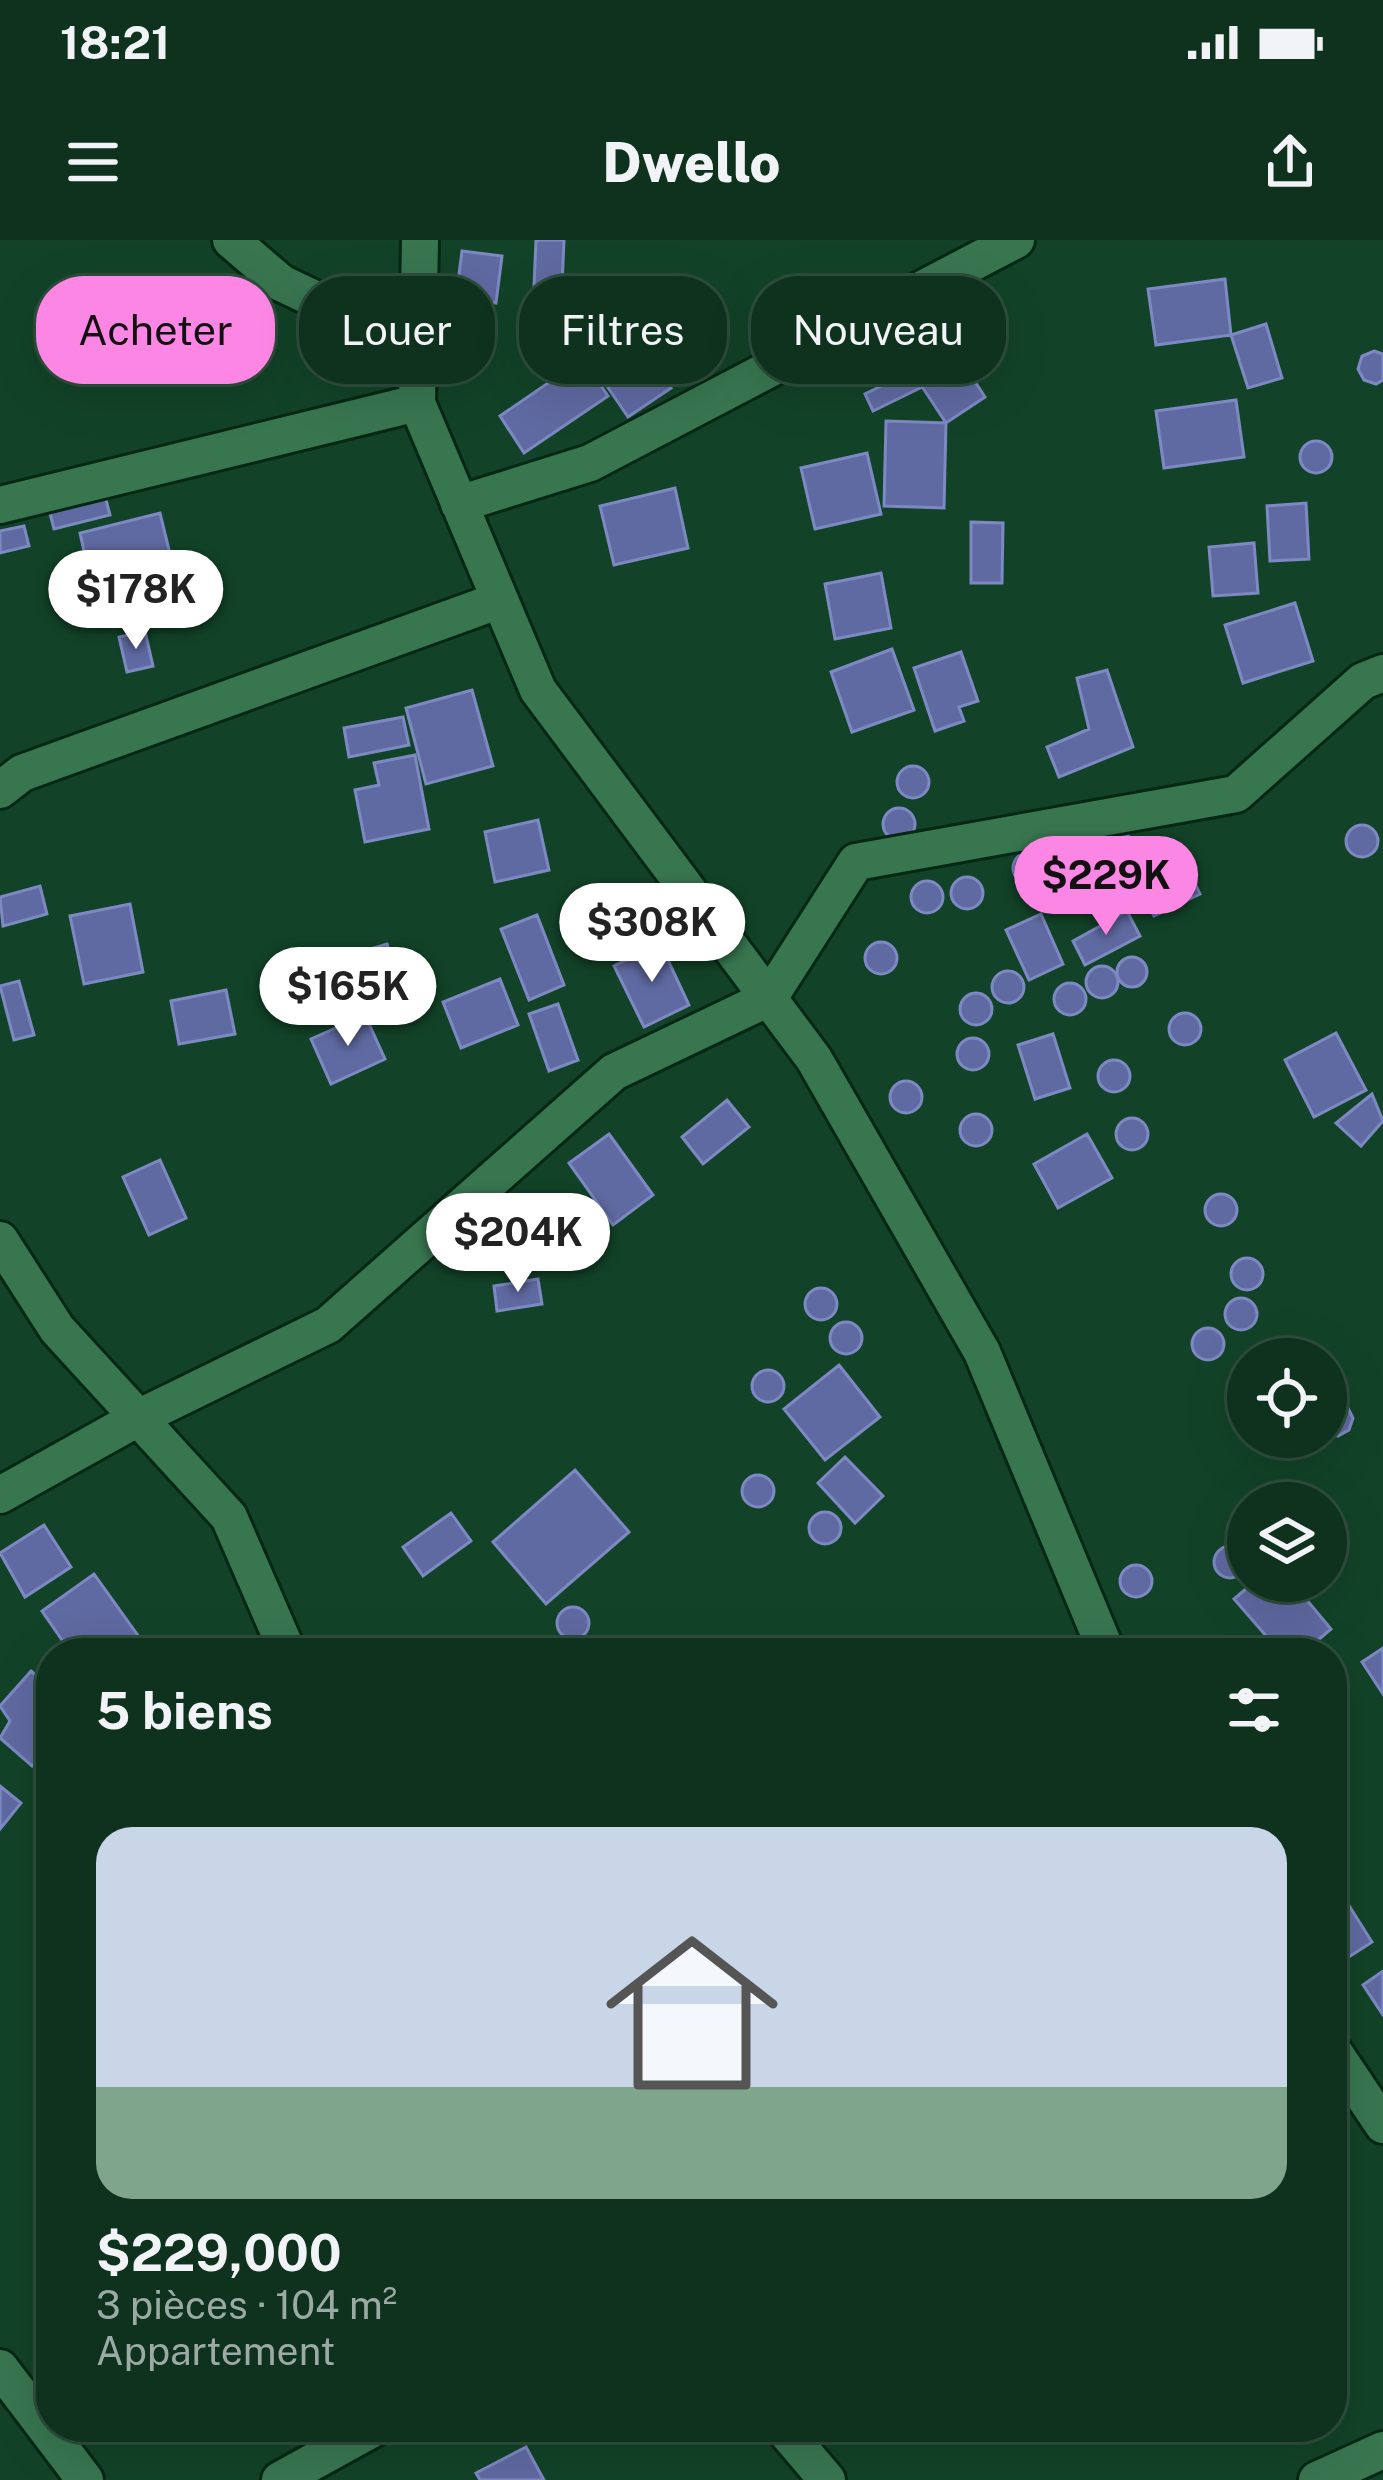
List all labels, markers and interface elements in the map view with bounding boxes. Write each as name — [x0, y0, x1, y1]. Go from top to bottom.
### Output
text: 18:21 — [60, 16, 170, 69]
icon: menu — [60, 129, 126, 195]
icon: share — [1257, 129, 1323, 195]
text: Dwello — [602, 131, 781, 194]
chip: Acheter — [36, 276, 275, 384]
chip: Louer — [299, 276, 495, 384]
chip: Filtres — [519, 276, 727, 384]
chip: Nouveau — [751, 276, 1006, 384]
pin: $178K — [52, 550, 220, 652]
text: $178K — [75, 566, 197, 612]
pin: $229K — [1022, 836, 1190, 938]
text: $229K — [1041, 852, 1171, 898]
pin: $308K — [568, 883, 736, 985]
text: $308K — [586, 899, 718, 945]
pin: $165K — [264, 947, 432, 1049]
text: $165K — [286, 963, 410, 1009]
pin: $204K — [434, 1193, 602, 1295]
text: $204K — [453, 1209, 583, 1255]
map controls — [1227, 1338, 1347, 1602]
button: locate — [1227, 1338, 1347, 1458]
button: layers — [1227, 1482, 1347, 1602]
icon: filters — [1221, 1677, 1287, 1743]
text: 5 biens — [96, 1681, 273, 1740]
icon: home — [584, 1905, 800, 2121]
text: $229,000 — [96, 2223, 342, 2282]
text: 3 pièces · 104 m² — [96, 2282, 397, 2328]
text: Appartement — [96, 2328, 336, 2374]

